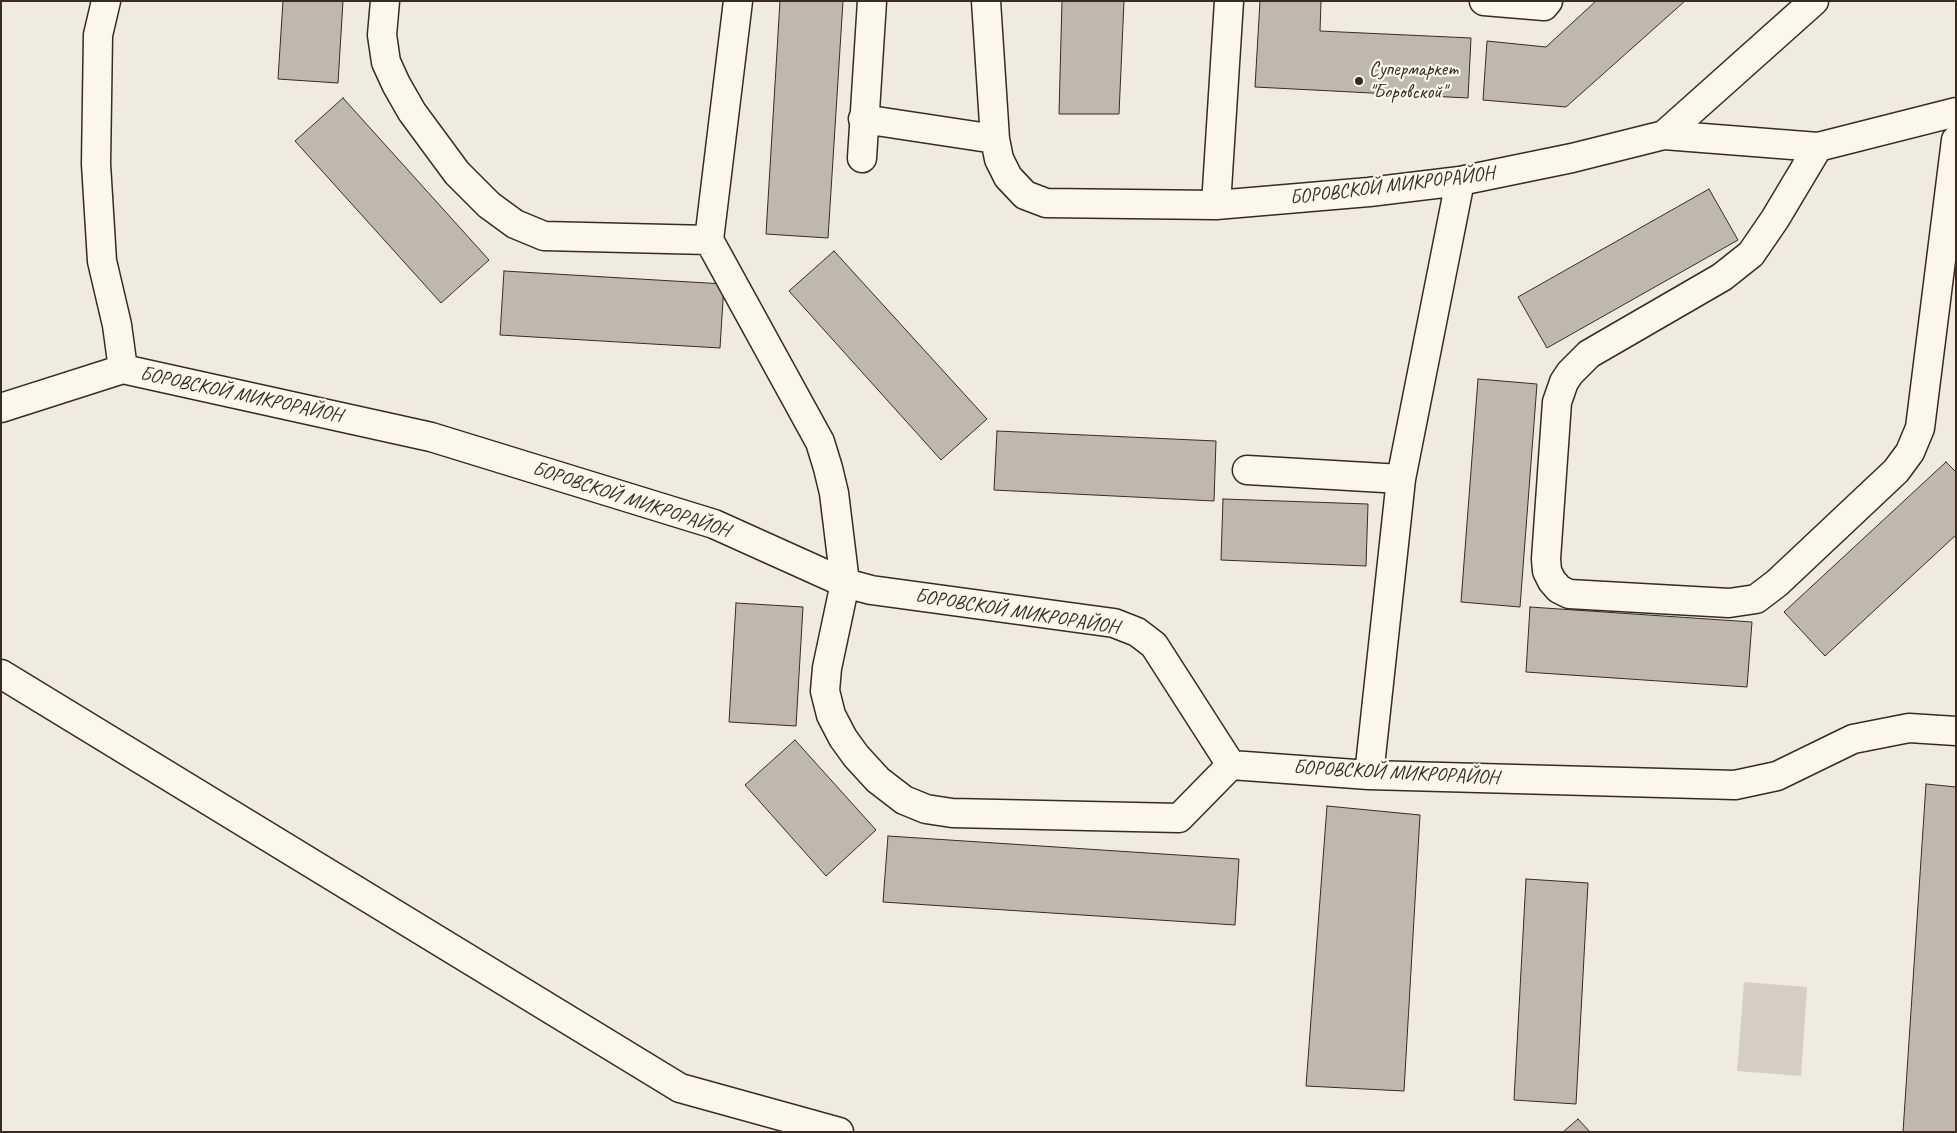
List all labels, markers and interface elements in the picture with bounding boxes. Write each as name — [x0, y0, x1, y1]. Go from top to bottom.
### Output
place label: Супермаркет "Боровской" — [1369, 58, 1458, 105]
marker: Супермаркет "Боровской" — [1353, 75, 1365, 87]
street label: БОРОВСКОЙ МИКРОРАЙОН — [1288, 162, 1496, 210]
street label: БОРОВСКОЙ МИКРОРАЙОН — [138, 362, 344, 428]
street label: БОРОВСКОЙ МИКРОРАЙОН — [529, 457, 733, 543]
street label: БОРОВСКОЙ МИКРОРАЙОН — [913, 584, 1121, 640]
street label: БОРОВСКОЙ МИКРОРАЙОН — [1293, 756, 1499, 790]

